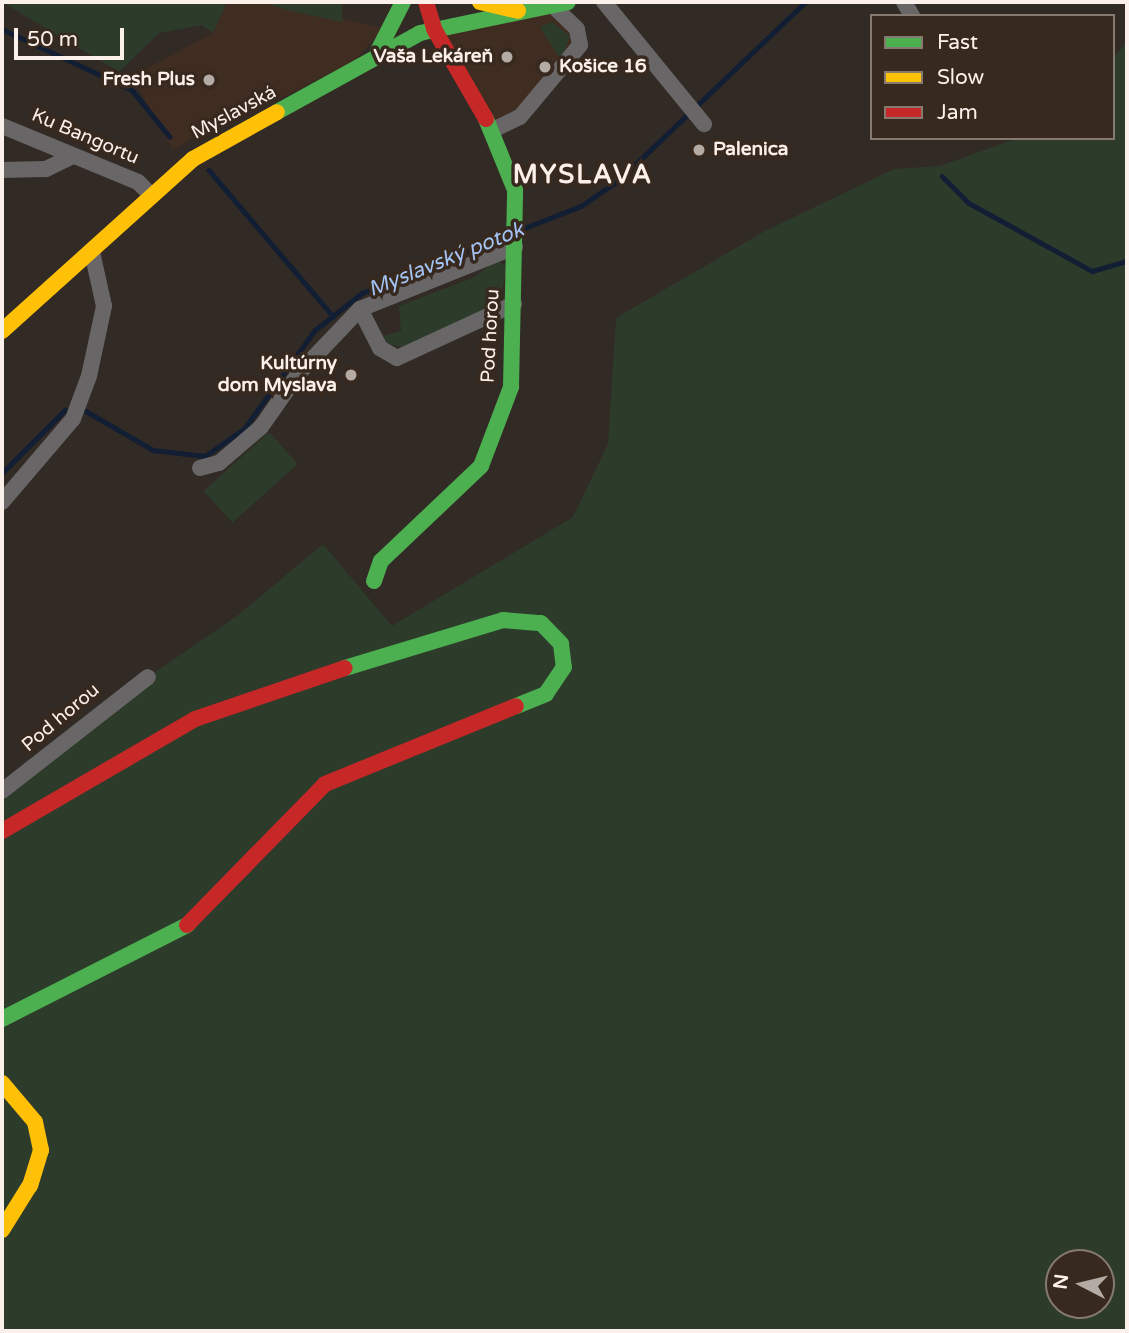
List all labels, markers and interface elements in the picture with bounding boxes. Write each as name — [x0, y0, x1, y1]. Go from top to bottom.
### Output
scale bar — [18, 14, 128, 58]
legend — [870, 14, 1115, 140]
text: 50 m — [27, 27, 78, 52]
text: Fast — [937, 30, 978, 55]
place label: Vaša Lekáreň — [374, 46, 493, 68]
marker: Vaša Lekáreň — [499, 49, 515, 65]
place label: Košice 16 — [559, 56, 647, 78]
marker: Košice 16 — [537, 59, 553, 75]
text: Slow — [937, 65, 984, 90]
place label: Fresh Plus — [103, 69, 195, 91]
marker: Fresh Plus — [201, 72, 217, 88]
street label: Myslavská — [188, 81, 280, 145]
text: Jam — [937, 100, 978, 125]
street label: Ku Bangortu — [28, 104, 142, 170]
place label: Palenica — [713, 139, 789, 161]
marker: Palenica — [691, 142, 707, 158]
district label: MYSLAVA — [514, 159, 652, 191]
water label: Myslavský potok — [364, 217, 528, 303]
street label: Pod horou — [477, 288, 505, 384]
place label: Kultúrny dom Myslava — [218, 353, 337, 397]
marker: Kultúrny dom Myslava — [343, 367, 359, 383]
street label: Pod horou — [18, 679, 104, 757]
north arrow — [1045, 1249, 1115, 1319]
text: N — [1049, 1273, 1073, 1291]

